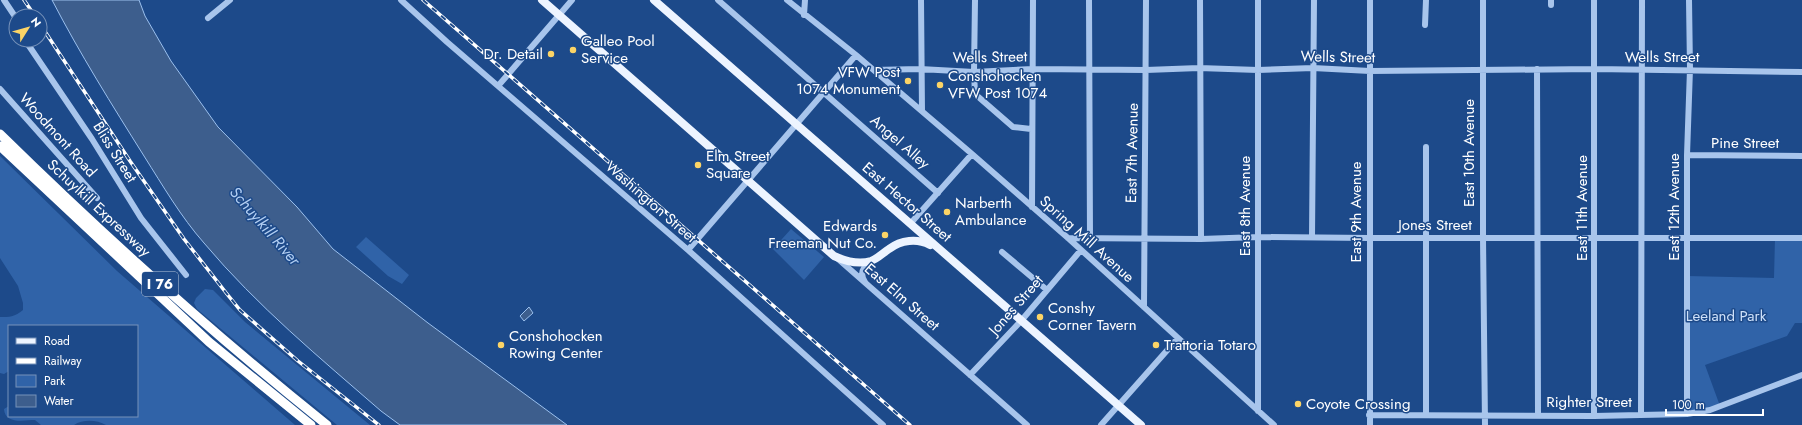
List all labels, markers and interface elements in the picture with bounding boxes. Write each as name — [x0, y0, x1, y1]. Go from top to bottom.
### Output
north arrow — [8, 8, 48, 48]
text: N — [27, 14, 45, 30]
place label: Galleo Pool Service — [581, 30, 655, 69]
place label: Dr. Detail — [483, 43, 543, 65]
marker: Galleo Pool Service — [568, 45, 578, 55]
street label: Wells Street — [953, 45, 1028, 69]
street label: Wells Street — [1301, 45, 1376, 69]
street label: Wells Street — [1625, 46, 1700, 68]
marker: Dr. Detail — [546, 49, 556, 59]
place label: VFW Post 1074 Monument — [796, 61, 900, 100]
place label: Conshohocken VFW Post 1074 — [948, 65, 1047, 104]
marker: VFW Post 1074 Monument — [903, 76, 913, 86]
marker: Conshohocken VFW Post 1074 — [935, 80, 945, 90]
street label: Woodmont Road — [14, 88, 102, 182]
street label: East 10th Avenue — [1458, 99, 1480, 207]
street label: East 7th Avenue — [1120, 102, 1144, 203]
street label: Angel Alley — [865, 110, 935, 174]
street label: Bliss Street — [88, 117, 143, 187]
street label: Pine Street — [1711, 132, 1779, 154]
place label: Elm Street Square — [706, 145, 770, 184]
street label: East 12th Avenue — [1663, 153, 1685, 261]
street label: Schuylkill Expressway — [42, 154, 156, 262]
street label: East 8th Avenue — [1234, 155, 1256, 256]
street label: East 11th Avenue — [1571, 155, 1593, 261]
street label: Washington Street — [600, 156, 702, 248]
street label: East Hector Street — [857, 157, 957, 247]
marker: Elm Street Square — [693, 160, 703, 170]
street label: East 9th Avenue — [1345, 161, 1367, 262]
water label: Schuylkill River — [224, 181, 307, 272]
street label: Spring Mill Avenue — [1035, 190, 1139, 288]
place label: Narberth Ambulance — [955, 192, 1027, 231]
marker: Narberth Ambulance — [942, 207, 952, 217]
street label: Jones Street — [1396, 214, 1472, 236]
place label: Edwards Freeman Nut Co. — [768, 215, 877, 254]
marker: Edwards Freeman Nut Co. — [880, 230, 890, 240]
street label: East Elm Street — [860, 258, 945, 336]
street label: Jones Street — [982, 270, 1049, 342]
road number: I 76 — [142, 272, 178, 296]
place label: Conshy Corner Tavern — [1048, 297, 1137, 336]
park label: Leeland Park — [1686, 305, 1767, 327]
marker: Conshy Corner Tavern — [1035, 312, 1045, 322]
legend — [8, 325, 138, 417]
place label: Conshohocken Rowing Center — [509, 325, 604, 364]
text: Road — [44, 332, 70, 350]
place label: Trattoria Totaro — [1164, 334, 1256, 356]
marker: Conshohocken Rowing Center — [496, 340, 506, 350]
marker: Trattoria Totaro — [1151, 340, 1161, 350]
text: Railway — [44, 352, 82, 370]
text: Park — [44, 372, 66, 390]
street label: Righter Street — [1546, 391, 1632, 413]
scale bar — [1666, 391, 1763, 417]
text: Water — [44, 392, 75, 410]
place label: Coyote Crossing — [1306, 393, 1410, 415]
text: 100 m — [1672, 396, 1705, 414]
marker: Coyote Crossing — [1293, 399, 1303, 409]

